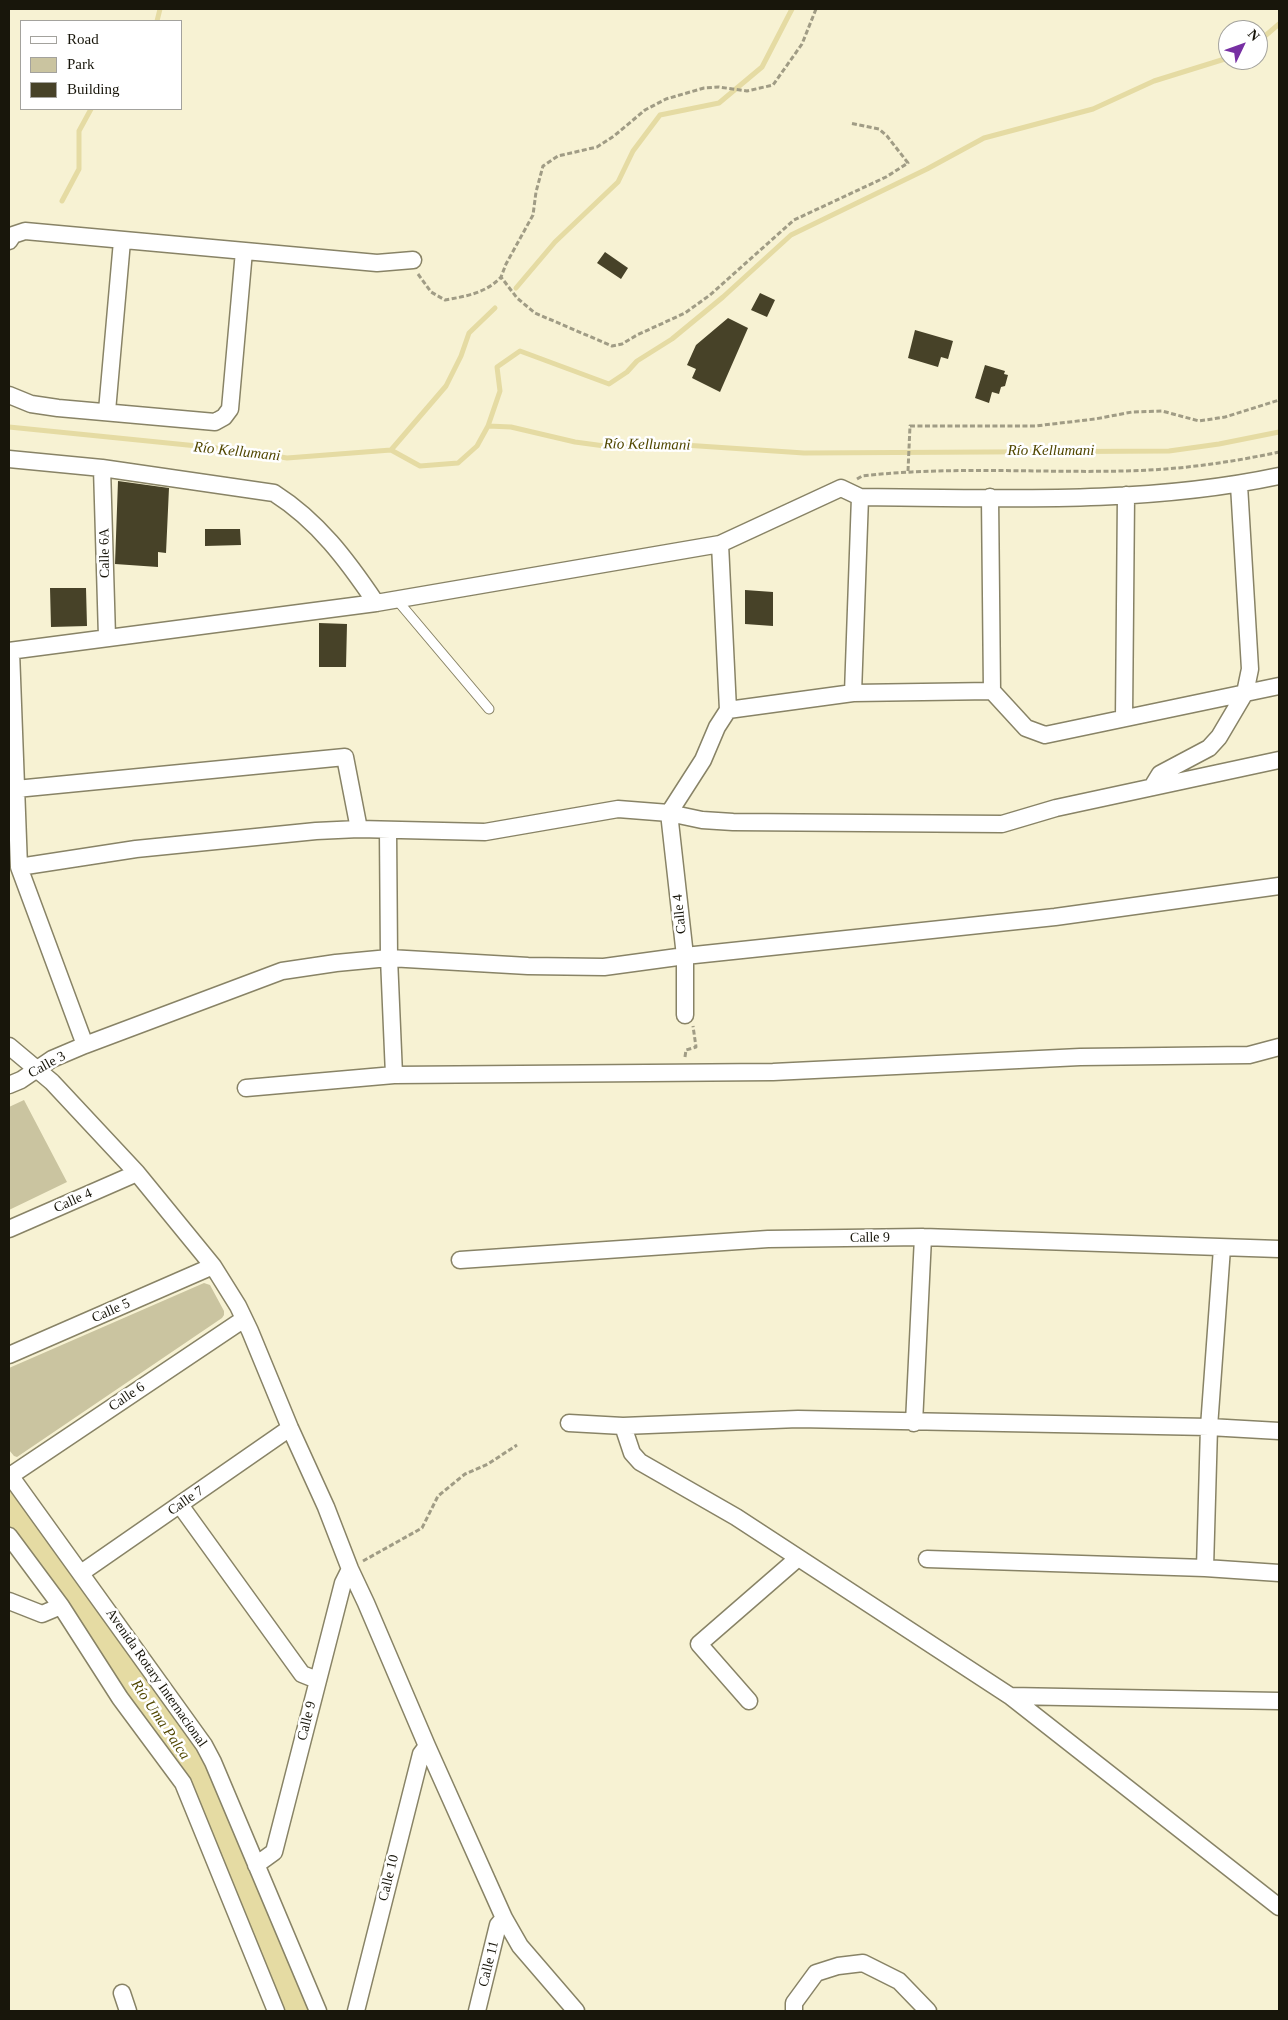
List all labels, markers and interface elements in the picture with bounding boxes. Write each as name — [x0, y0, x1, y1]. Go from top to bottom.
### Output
legend — [20, 20, 182, 110]
north arrow — [1218, 20, 1268, 70]
text: N — [1245, 27, 1263, 44]
text: Road — [67, 31, 99, 47]
text: Park — [67, 56, 95, 72]
text: Building — [67, 81, 120, 97]
water label: Río Kellumani — [603, 435, 691, 455]
water label: Río Kellumani — [193, 438, 281, 466]
water label: Río Kellumani — [1007, 442, 1095, 460]
street label: Calle 6A — [96, 528, 114, 578]
street label: Calle 4 — [670, 893, 690, 935]
street label: Calle 3 — [25, 1048, 69, 1082]
street label: Calle 4 — [51, 1185, 95, 1217]
street label: Calle 9 — [850, 1229, 890, 1247]
street label: Calle 5 — [89, 1295, 133, 1327]
street label: Calle 6 — [106, 1379, 148, 1415]
street label: Calle 7 — [165, 1483, 207, 1519]
street label: Avenida Rotary Internacional — [102, 1605, 210, 1751]
water label: Río Uma Palca — [127, 1677, 193, 1763]
street label: Calle 9 — [294, 1700, 320, 1742]
street label: Calle 10 — [375, 1853, 403, 1903]
street label: Calle 11 — [475, 1939, 503, 1989]

